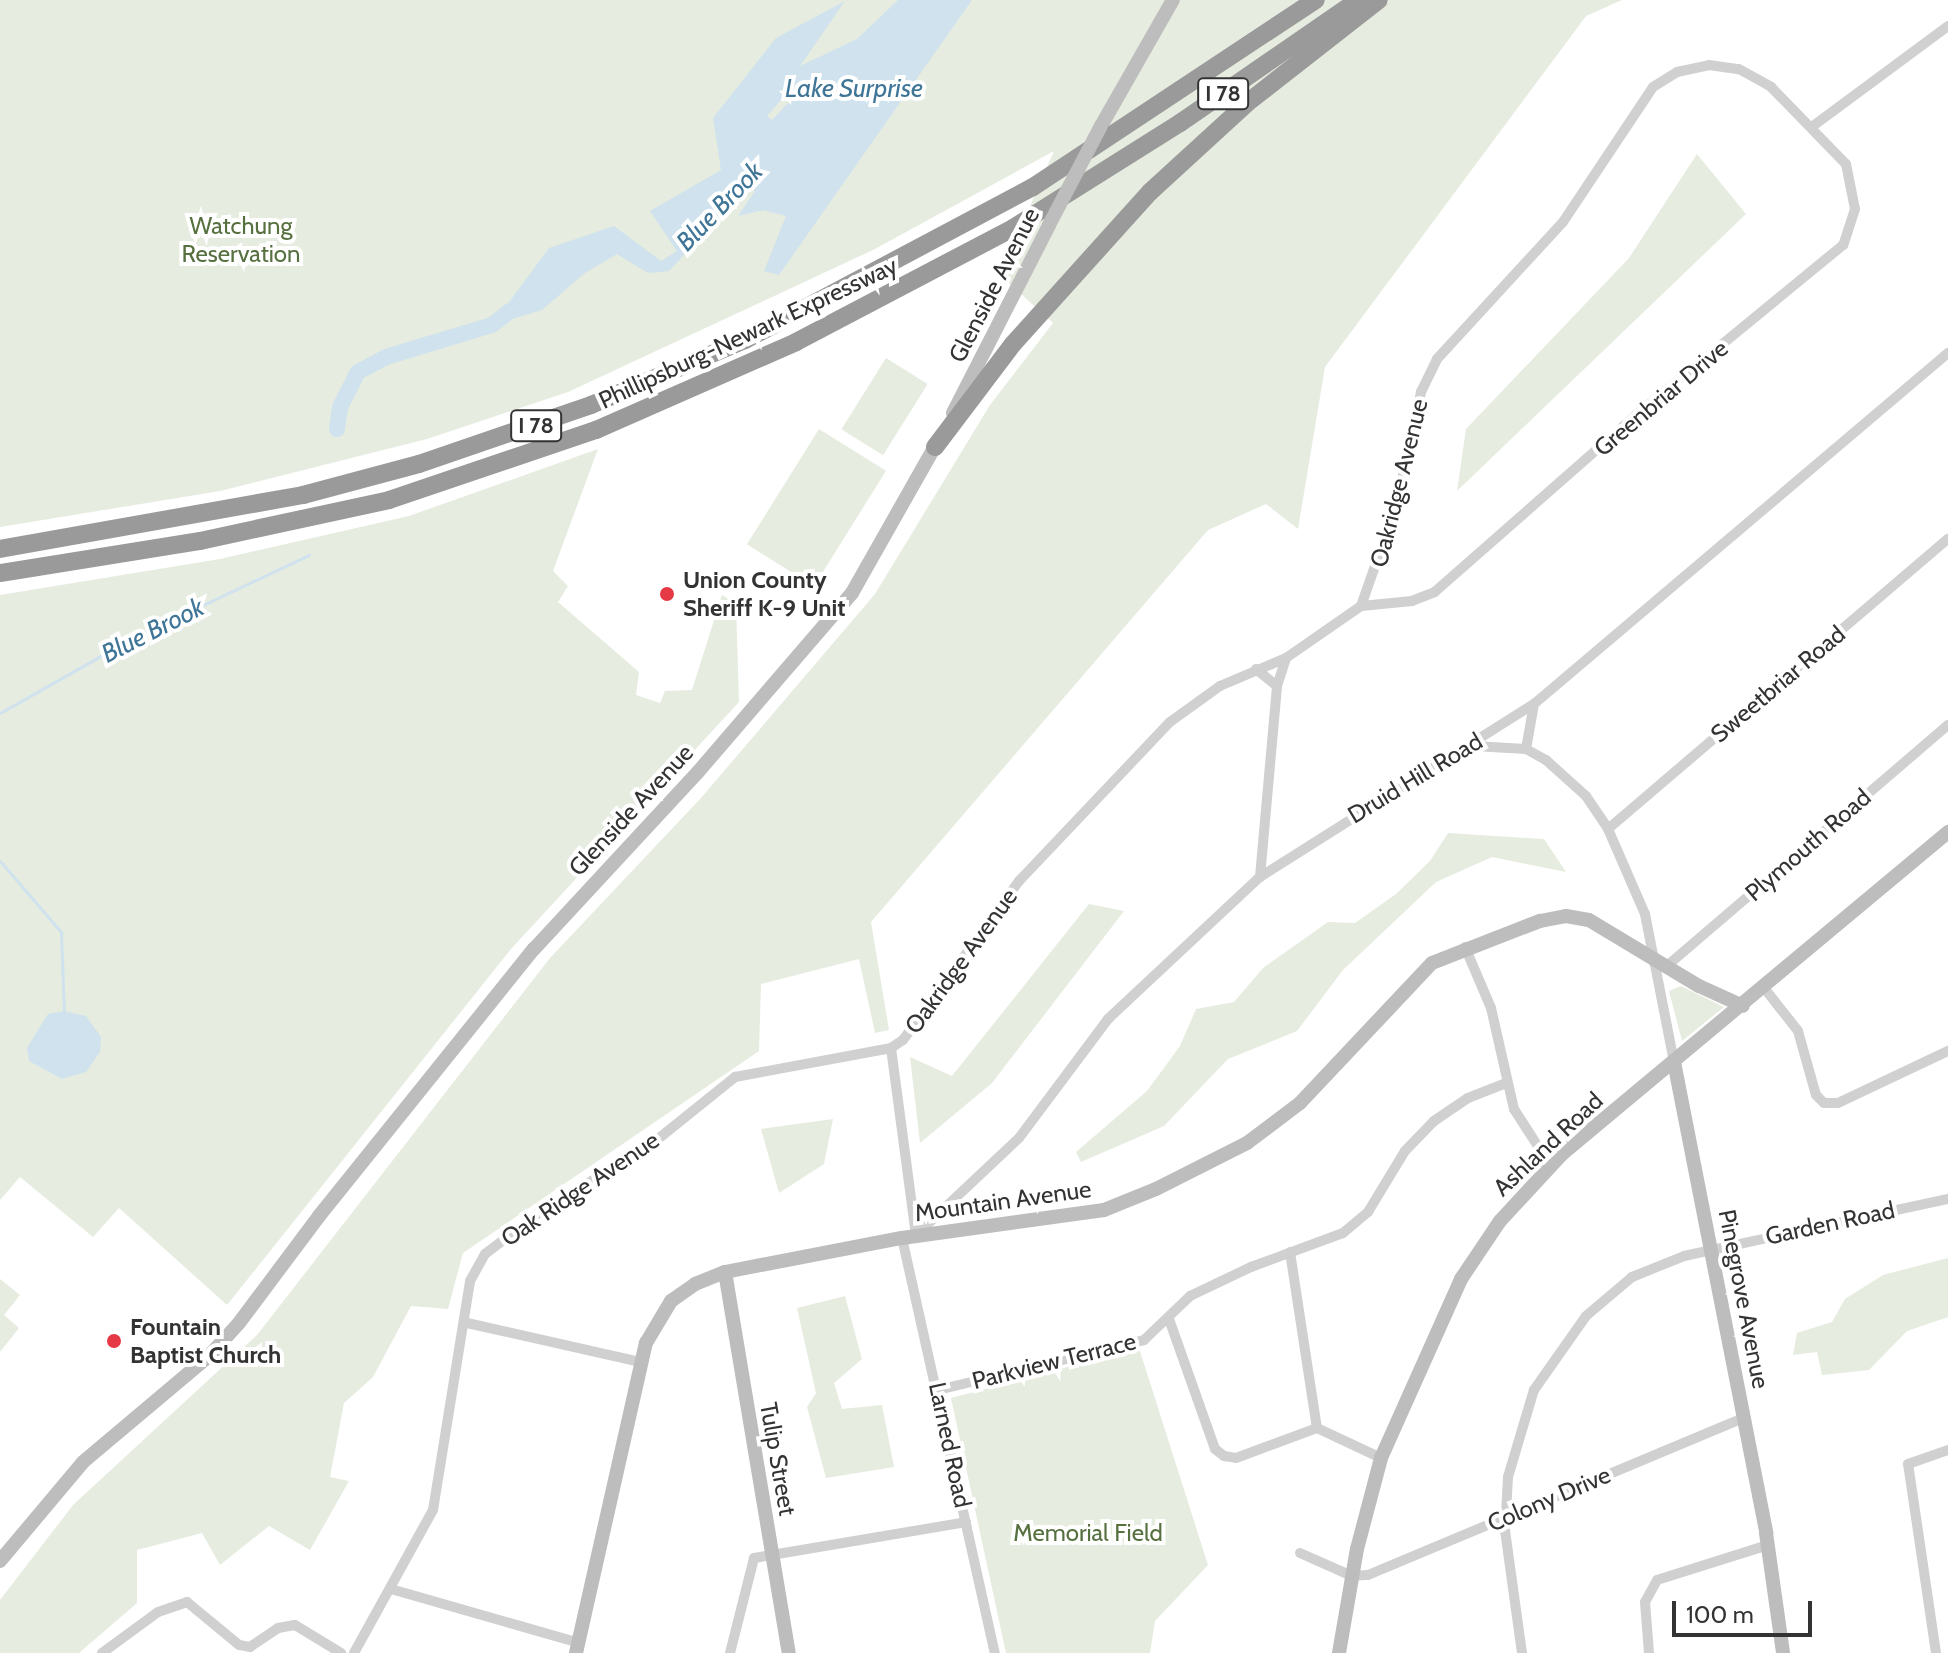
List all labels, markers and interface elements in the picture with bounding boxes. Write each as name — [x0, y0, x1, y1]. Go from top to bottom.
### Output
water label: Lake Surprise — [785, 73, 923, 105]
road number: I 78 — [1197, 76, 1249, 112]
water label: Blue Brook — [670, 156, 770, 258]
street label: Glenside Avenue — [943, 203, 1045, 367]
park label: Watchung Reservation — [182, 212, 300, 268]
street label: Phillipsburg-Newark Expressway — [594, 251, 902, 415]
street label: Greenbriar Drive — [1588, 334, 1734, 462]
street label: Oakridge Avenue — [1364, 396, 1434, 570]
road number: I 78 — [510, 408, 562, 444]
place label: Union County Sheriff K-9 Unit — [683, 566, 846, 622]
marker: Union County Sheriff K-9 Unit — [658, 585, 676, 603]
water label: Blue Brook — [97, 592, 209, 670]
street label: Sweetbriar Road — [1705, 620, 1851, 748]
street label: Druid Hill Road — [1343, 727, 1487, 829]
street label: Glenside Avenue — [563, 738, 699, 882]
street label: Plymouth Road — [1739, 783, 1877, 907]
street label: Oakridge Avenue — [899, 883, 1023, 1039]
street label: Ashland Road — [1487, 1086, 1609, 1202]
street label: Oak Ridge Avenue — [496, 1126, 664, 1252]
street label: Mountain Avenue — [913, 1174, 1093, 1228]
street label: Garden Road — [1763, 1195, 1897, 1251]
street label: Pinegrove Avenue — [1713, 1207, 1775, 1391]
place label: Fountain Baptist Church — [130, 1313, 281, 1369]
street label: Parkview Terrace — [969, 1327, 1139, 1395]
marker: Fountain Baptist Church — [105, 1332, 123, 1350]
street label: Larned Road — [923, 1380, 977, 1510]
street label: Tulip Street — [754, 1400, 802, 1518]
street label: Colony Drive — [1483, 1460, 1615, 1538]
park label: Memorial Field — [1013, 1519, 1163, 1547]
scale bar — [1676, 1585, 1816, 1635]
text: 100 m — [1686, 1600, 1754, 1629]

